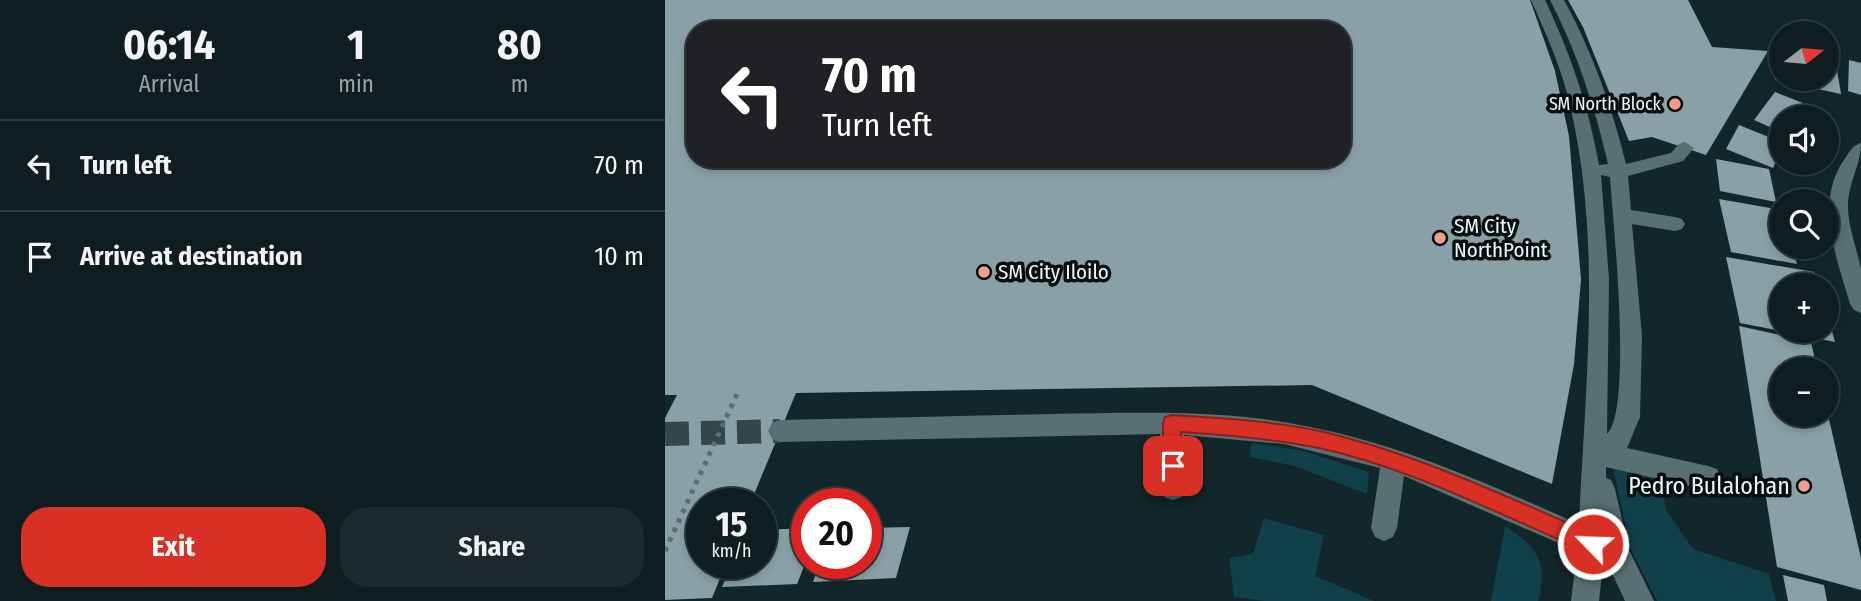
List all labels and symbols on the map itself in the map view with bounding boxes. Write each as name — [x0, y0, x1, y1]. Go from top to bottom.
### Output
north arrow — [1769, 21, 1839, 91]
place label: SM North Block — [1549, 93, 1662, 115]
marker: SM North Block — [1667, 96, 1683, 112]
place label: SM City NorthPoint — [1454, 213, 1548, 263]
marker: SM City NorthPoint — [1432, 230, 1448, 246]
place label: SM City Iloilo — [998, 259, 1109, 285]
marker: SM City Iloilo — [976, 264, 992, 280]
pin — [1143, 436, 1203, 496]
place label: Pedro Bulalohan — [1628, 472, 1790, 500]
marker: Pedro Bulalohan — [1796, 478, 1812, 494]
speed limit sign: 20 — [791, 488, 882, 579]
position arrow — [1556, 507, 1630, 581]

